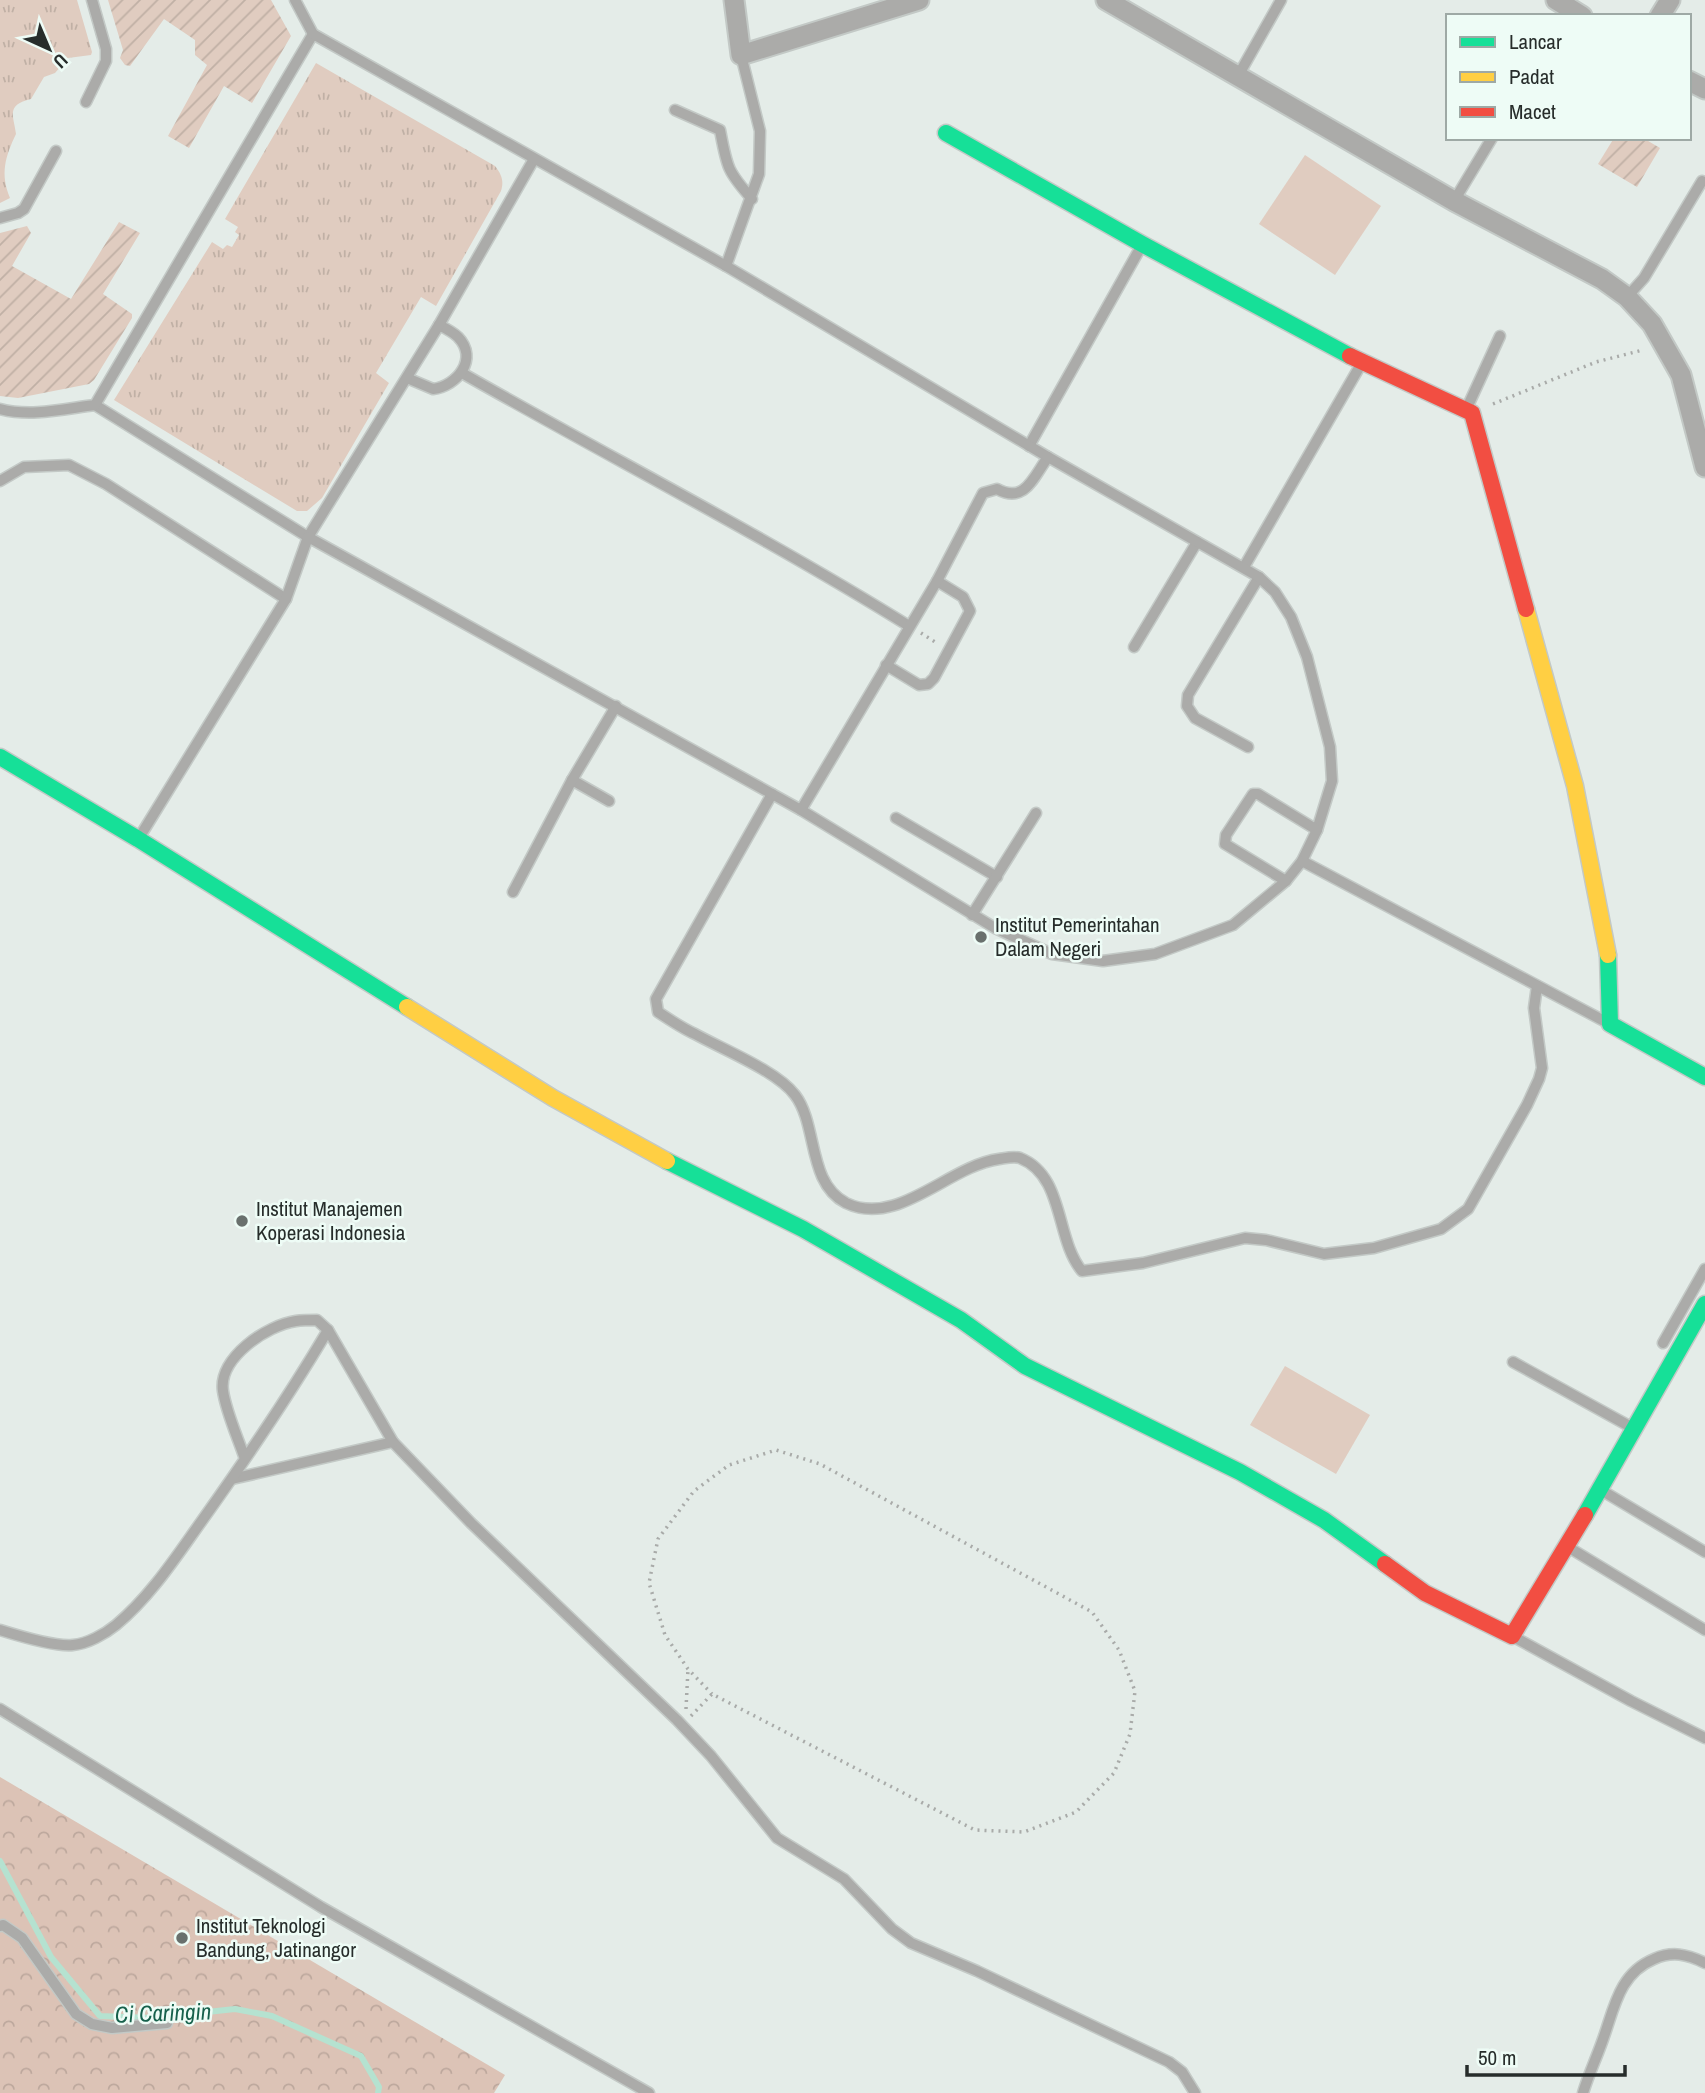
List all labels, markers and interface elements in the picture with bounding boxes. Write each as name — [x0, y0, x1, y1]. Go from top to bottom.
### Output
north arrow — [14, 14, 84, 84]
legend — [1446, 14, 1691, 140]
text: Lancar — [1509, 27, 1562, 56]
text: U — [48, 48, 74, 74]
text: Padat — [1509, 62, 1554, 91]
text: Macet — [1509, 97, 1556, 126]
place label: Institut Pemerintahan Dalam Negeri — [995, 910, 1160, 963]
marker: Institut Pemerintahan Dalam Negeri — [973, 929, 989, 945]
place label: Institut Manajemen Koperasi Indonesia — [256, 1194, 406, 1247]
marker: Institut Manajemen Koperasi Indonesia — [234, 1213, 250, 1229]
place label: Institut Teknologi Bandung, Jatinangor — [196, 1911, 356, 1964]
marker: Institut Teknologi Bandung, Jatinangor — [174, 1930, 190, 1946]
water label: Ci Caringin — [114, 1995, 212, 2030]
scale bar — [1467, 2034, 1624, 2078]
text: 50 m — [1478, 2043, 1516, 2072]

